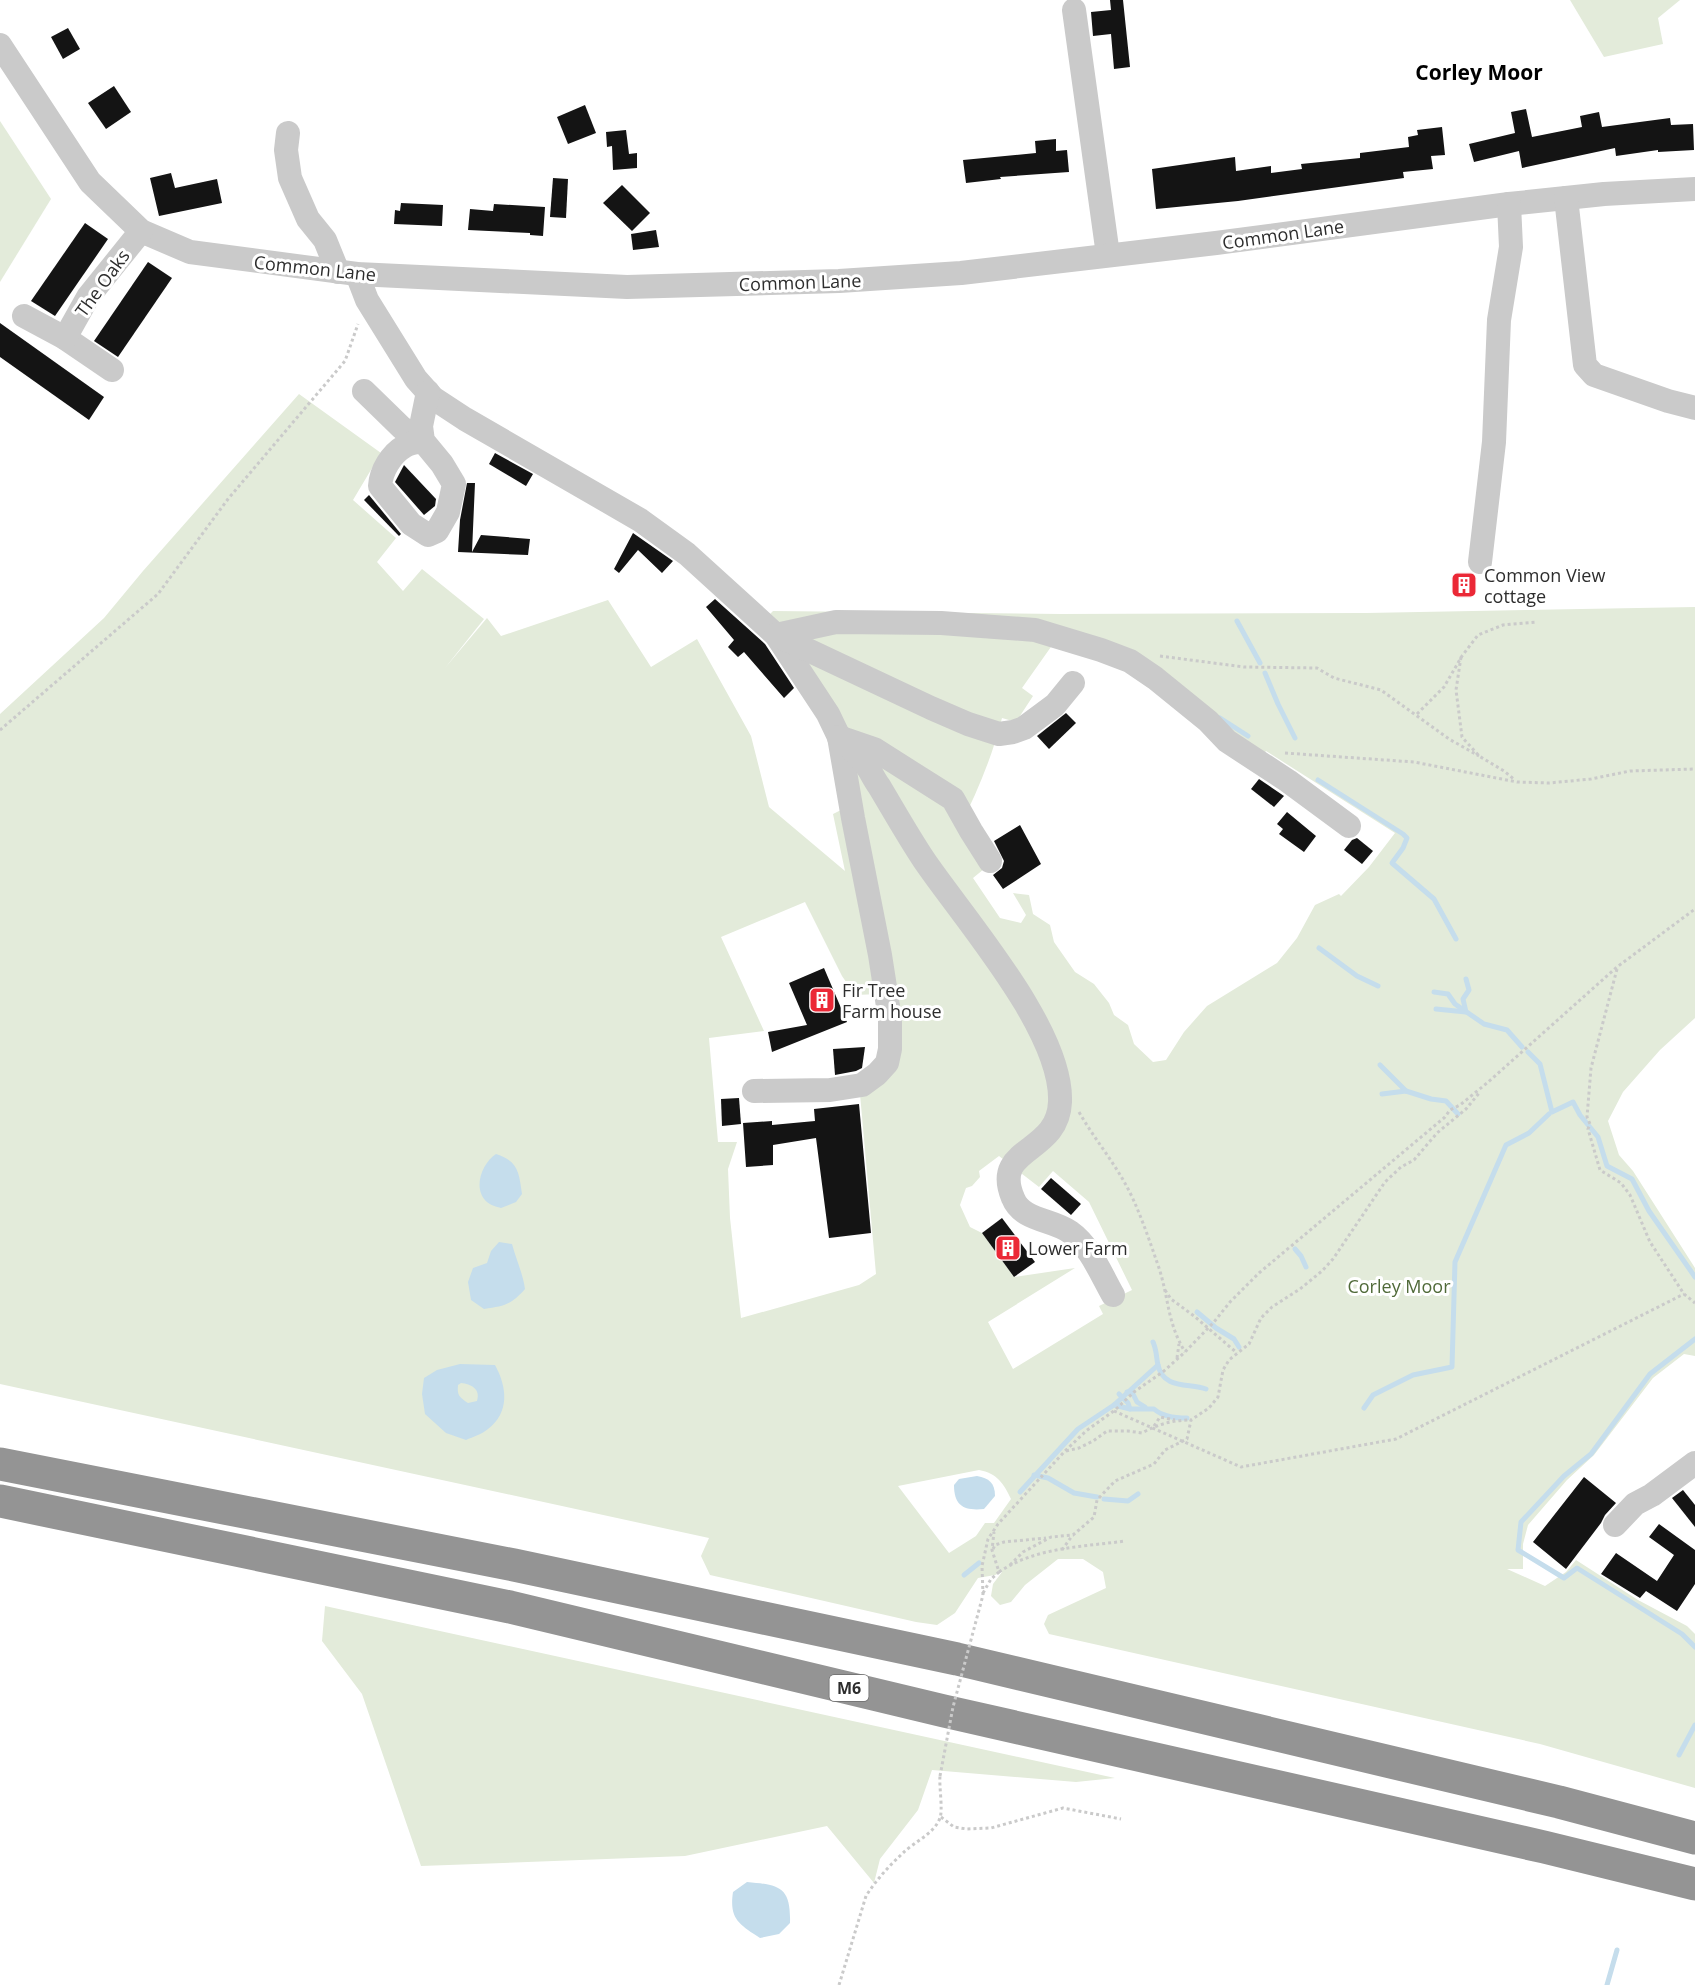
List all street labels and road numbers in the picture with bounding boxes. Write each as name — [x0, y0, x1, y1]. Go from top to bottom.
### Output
street label: Common Lane — [1221, 214, 1345, 254]
street label: The Oaks — [69, 244, 135, 322]
street label: Common Lane — [253, 250, 377, 286]
street label: Common Lane — [738, 268, 862, 296]
road number: M6 — [830, 1675, 868, 1701]

